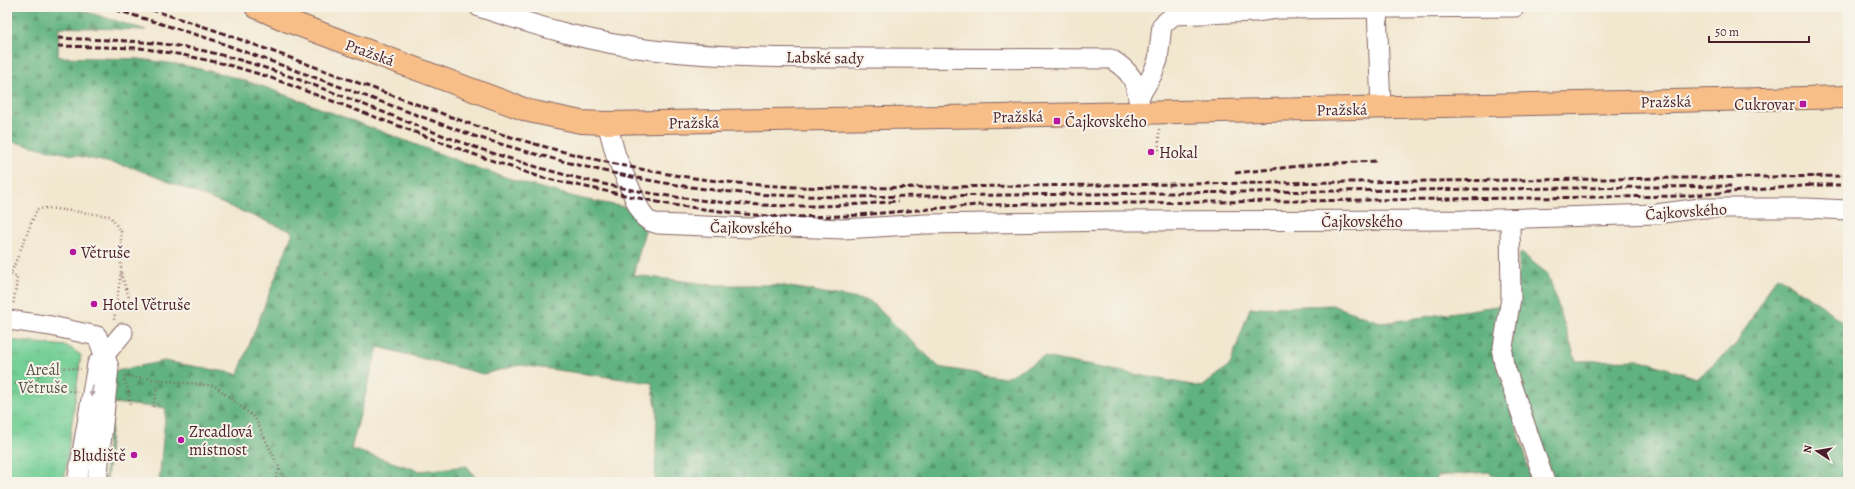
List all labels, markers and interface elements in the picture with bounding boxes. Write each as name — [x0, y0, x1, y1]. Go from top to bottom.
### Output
scale bar — [1709, 18, 1809, 44]
text: 50 m — [1715, 24, 1739, 40]
street label: Pražská — [342, 34, 398, 72]
street label: Labské sady — [786, 46, 865, 70]
street label: Pražská — [1640, 91, 1692, 113]
place label: Cukrovar — [1734, 94, 1795, 116]
street label: Pražská — [1316, 99, 1368, 121]
marker: Cukrovar — [1798, 99, 1808, 109]
street label: Pražská — [992, 106, 1044, 128]
place label: Čajkovského — [1065, 111, 1147, 133]
street label: Pražská — [668, 112, 720, 134]
marker: Čajkovského — [1052, 116, 1062, 126]
place label: Hokal — [1159, 142, 1198, 164]
marker: Hokal — [1146, 147, 1156, 157]
street label: Čajkovského — [1645, 198, 1728, 226]
street label: Čajkovského — [1321, 211, 1403, 233]
street label: Čajkovského — [710, 216, 792, 240]
place label: Větruše — [80, 242, 130, 264]
marker: Větruše — [68, 247, 78, 257]
place label: Hotel Větruše — [102, 294, 191, 316]
marker: Hotel Větruše — [89, 299, 99, 309]
park label: Areál Větruše — [17, 359, 68, 399]
one-way arrow — [89, 385, 95, 397]
place label: Zrcadlová místnost — [189, 421, 253, 461]
north arrow — [1797, 431, 1837, 471]
marker: Zrcadlová místnost — [176, 435, 186, 445]
text: N — [1800, 444, 1816, 455]
place label: Bludiště — [72, 445, 126, 467]
marker: Bludiště — [129, 450, 139, 460]

